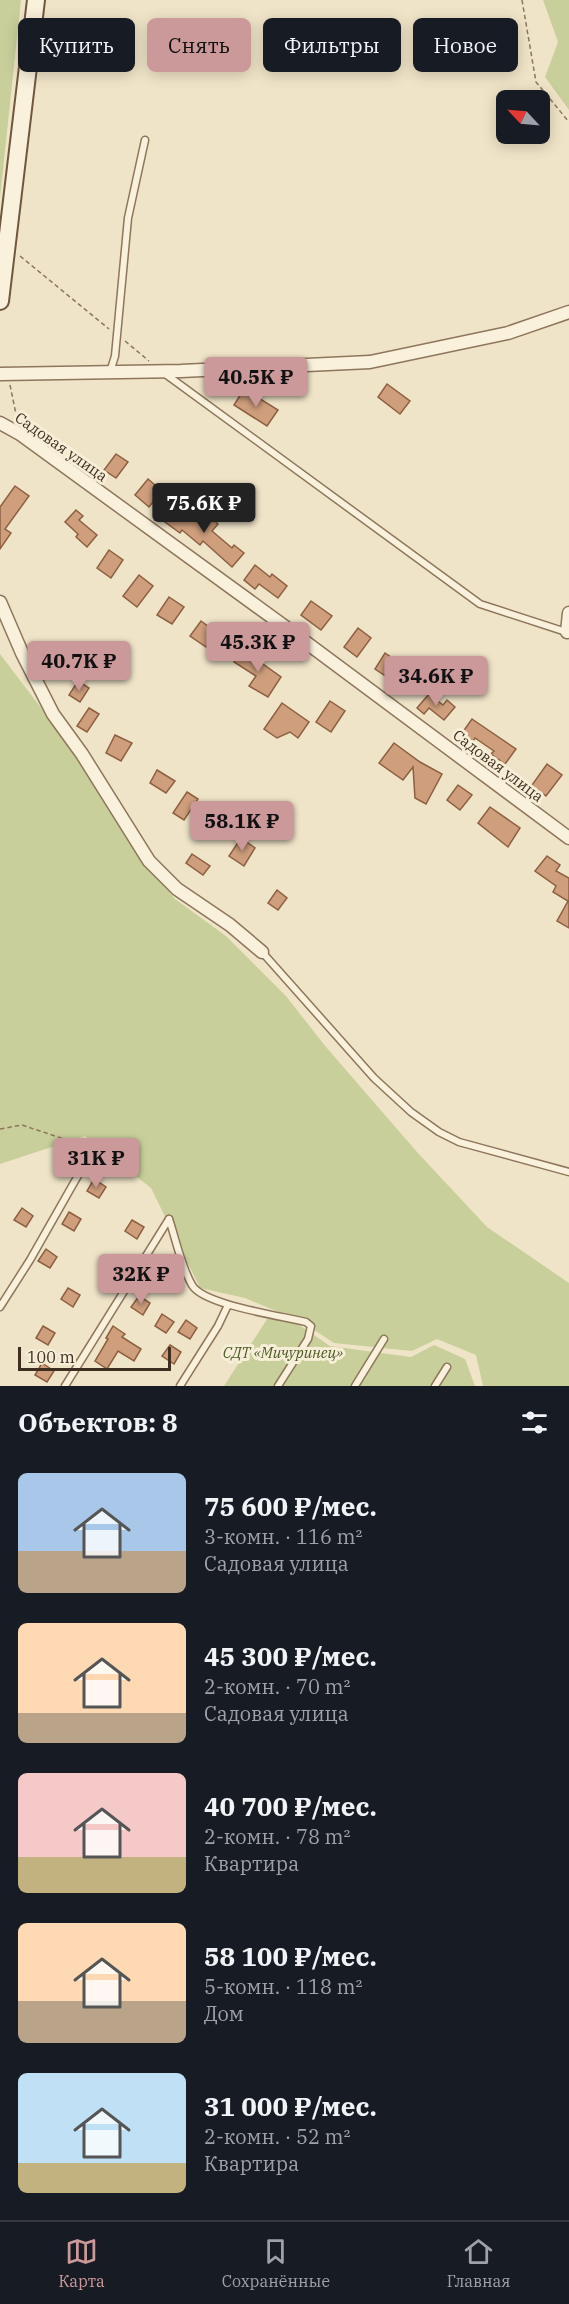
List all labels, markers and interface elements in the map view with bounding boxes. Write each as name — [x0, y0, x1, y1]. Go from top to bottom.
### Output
chip: Купить — [18, 18, 135, 72]
chip: Снять — [147, 18, 251, 72]
chip: Фильтры — [263, 18, 401, 72]
chip: Новое — [413, 18, 518, 72]
north arrow — [496, 90, 550, 144]
map controls — [496, 90, 550, 144]
pin: 40.5K ₽ — [201, 357, 311, 408]
text: 40.5K ₽ — [218, 363, 294, 390]
street label: Садовая улица — [11, 408, 111, 486]
pin: 75.6K ₽ — [149, 483, 259, 534]
text: 75.6K ₽ — [166, 489, 242, 516]
pin: 45.3K ₽ — [203, 622, 313, 673]
text: 45.3K ₽ — [220, 628, 296, 655]
pin: 40.7K ₽ — [24, 641, 134, 692]
text: 40.7K ₽ — [41, 647, 117, 674]
pin: 34.6K ₽ — [381, 656, 491, 707]
text: 34.6K ₽ — [398, 662, 474, 689]
street label: Садовая улица — [449, 725, 547, 806]
pin: 58.1K ₽ — [187, 801, 297, 852]
text: 58.1K ₽ — [204, 807, 280, 834]
pin: 31K ₽ — [54, 1138, 138, 1189]
text: 31K ₽ — [67, 1144, 125, 1171]
pin: 32K ₽ — [99, 1254, 183, 1305]
text: 32K ₽ — [112, 1260, 170, 1287]
park label: СДТ «Мичуринец» — [223, 1343, 343, 1362]
scale bar — [18, 1344, 171, 1372]
text: 100 m — [27, 1347, 75, 1367]
text: Объектов: 8 — [18, 1405, 178, 1439]
icon: filters — [518, 1406, 551, 1439]
text: 75 600 ₽/мес. — [204, 1489, 377, 1523]
icon: home — [66, 1497, 138, 1569]
text: 3-комн. · 116 m² — [204, 1523, 363, 1550]
text: Садовая улица — [204, 1550, 349, 1577]
text: 45 300 ₽/мес. — [204, 1639, 377, 1673]
icon: home — [66, 1647, 138, 1719]
text: 2-комн. · 70 m² — [204, 1673, 351, 1700]
text: Садовая улица — [204, 1700, 349, 1727]
text: 40 700 ₽/мес. — [204, 1789, 377, 1823]
icon: home — [66, 1797, 138, 1869]
text: 2-комн. · 78 m² — [204, 1823, 351, 1850]
text: Квартира — [204, 1850, 299, 1877]
text: 58 100 ₽/мес. — [204, 1939, 377, 1973]
icon: home — [66, 1947, 138, 2019]
text: 5-комн. · 118 m² — [204, 1973, 363, 2000]
text: Дом — [204, 2000, 244, 2027]
text: 31 000 ₽/мес. — [204, 2089, 377, 2123]
icon: home — [66, 2097, 138, 2169]
text: 2-комн. · 52 m² — [204, 2123, 351, 2150]
text: Квартира — [204, 2150, 299, 2177]
tab: Карта — [58, 2235, 105, 2291]
tab: Сохранённые — [222, 2235, 330, 2291]
tab: Главная — [447, 2235, 511, 2291]

